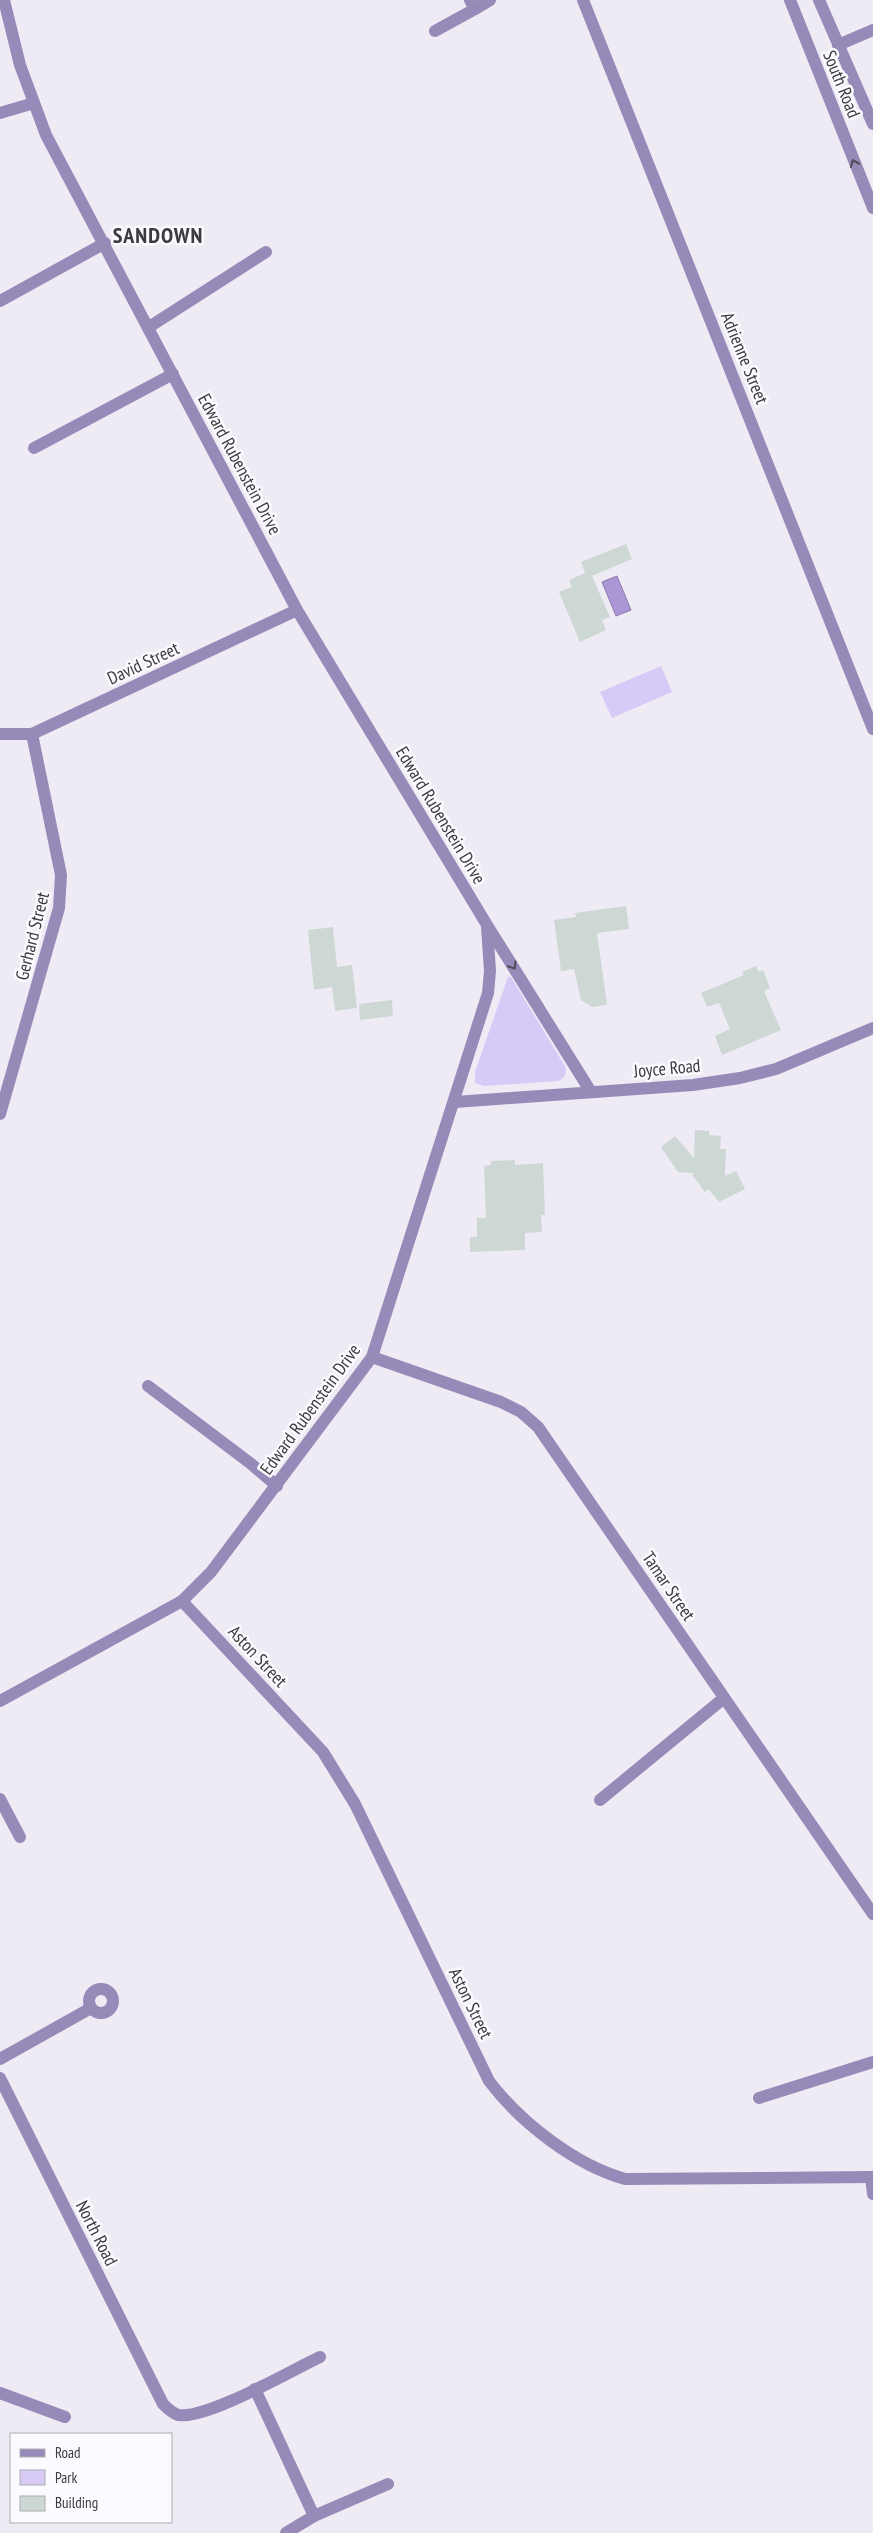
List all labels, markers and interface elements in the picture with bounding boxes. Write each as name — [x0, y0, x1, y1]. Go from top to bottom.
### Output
street label: South Road — [818, 47, 866, 121]
one-way arrow — [850, 159, 861, 168]
district label: SANDOWN — [113, 221, 203, 249]
street label: Adrienne Street — [716, 309, 774, 407]
street label: Edward Rubenstein Drive — [193, 390, 287, 538]
street label: David Street — [104, 636, 183, 690]
street label: Edward Rubenstein Drive — [391, 742, 491, 888]
street label: Gerhard Street — [10, 889, 54, 983]
one-way arrow — [506, 961, 516, 970]
street label: Joyce Road — [632, 1054, 701, 1082]
street label: Edward Rubenstein Drive — [255, 1339, 365, 1479]
street label: Tamar Street — [637, 1547, 701, 1625]
street label: Aston Street — [224, 1620, 292, 1692]
street label: Aston Street — [444, 1964, 498, 2042]
street label: North Road — [71, 2196, 123, 2270]
legend — [10, 2433, 172, 2523]
text: Road — [55, 2443, 81, 2462]
text: Park — [55, 2468, 77, 2487]
text: Building — [55, 2493, 98, 2512]

